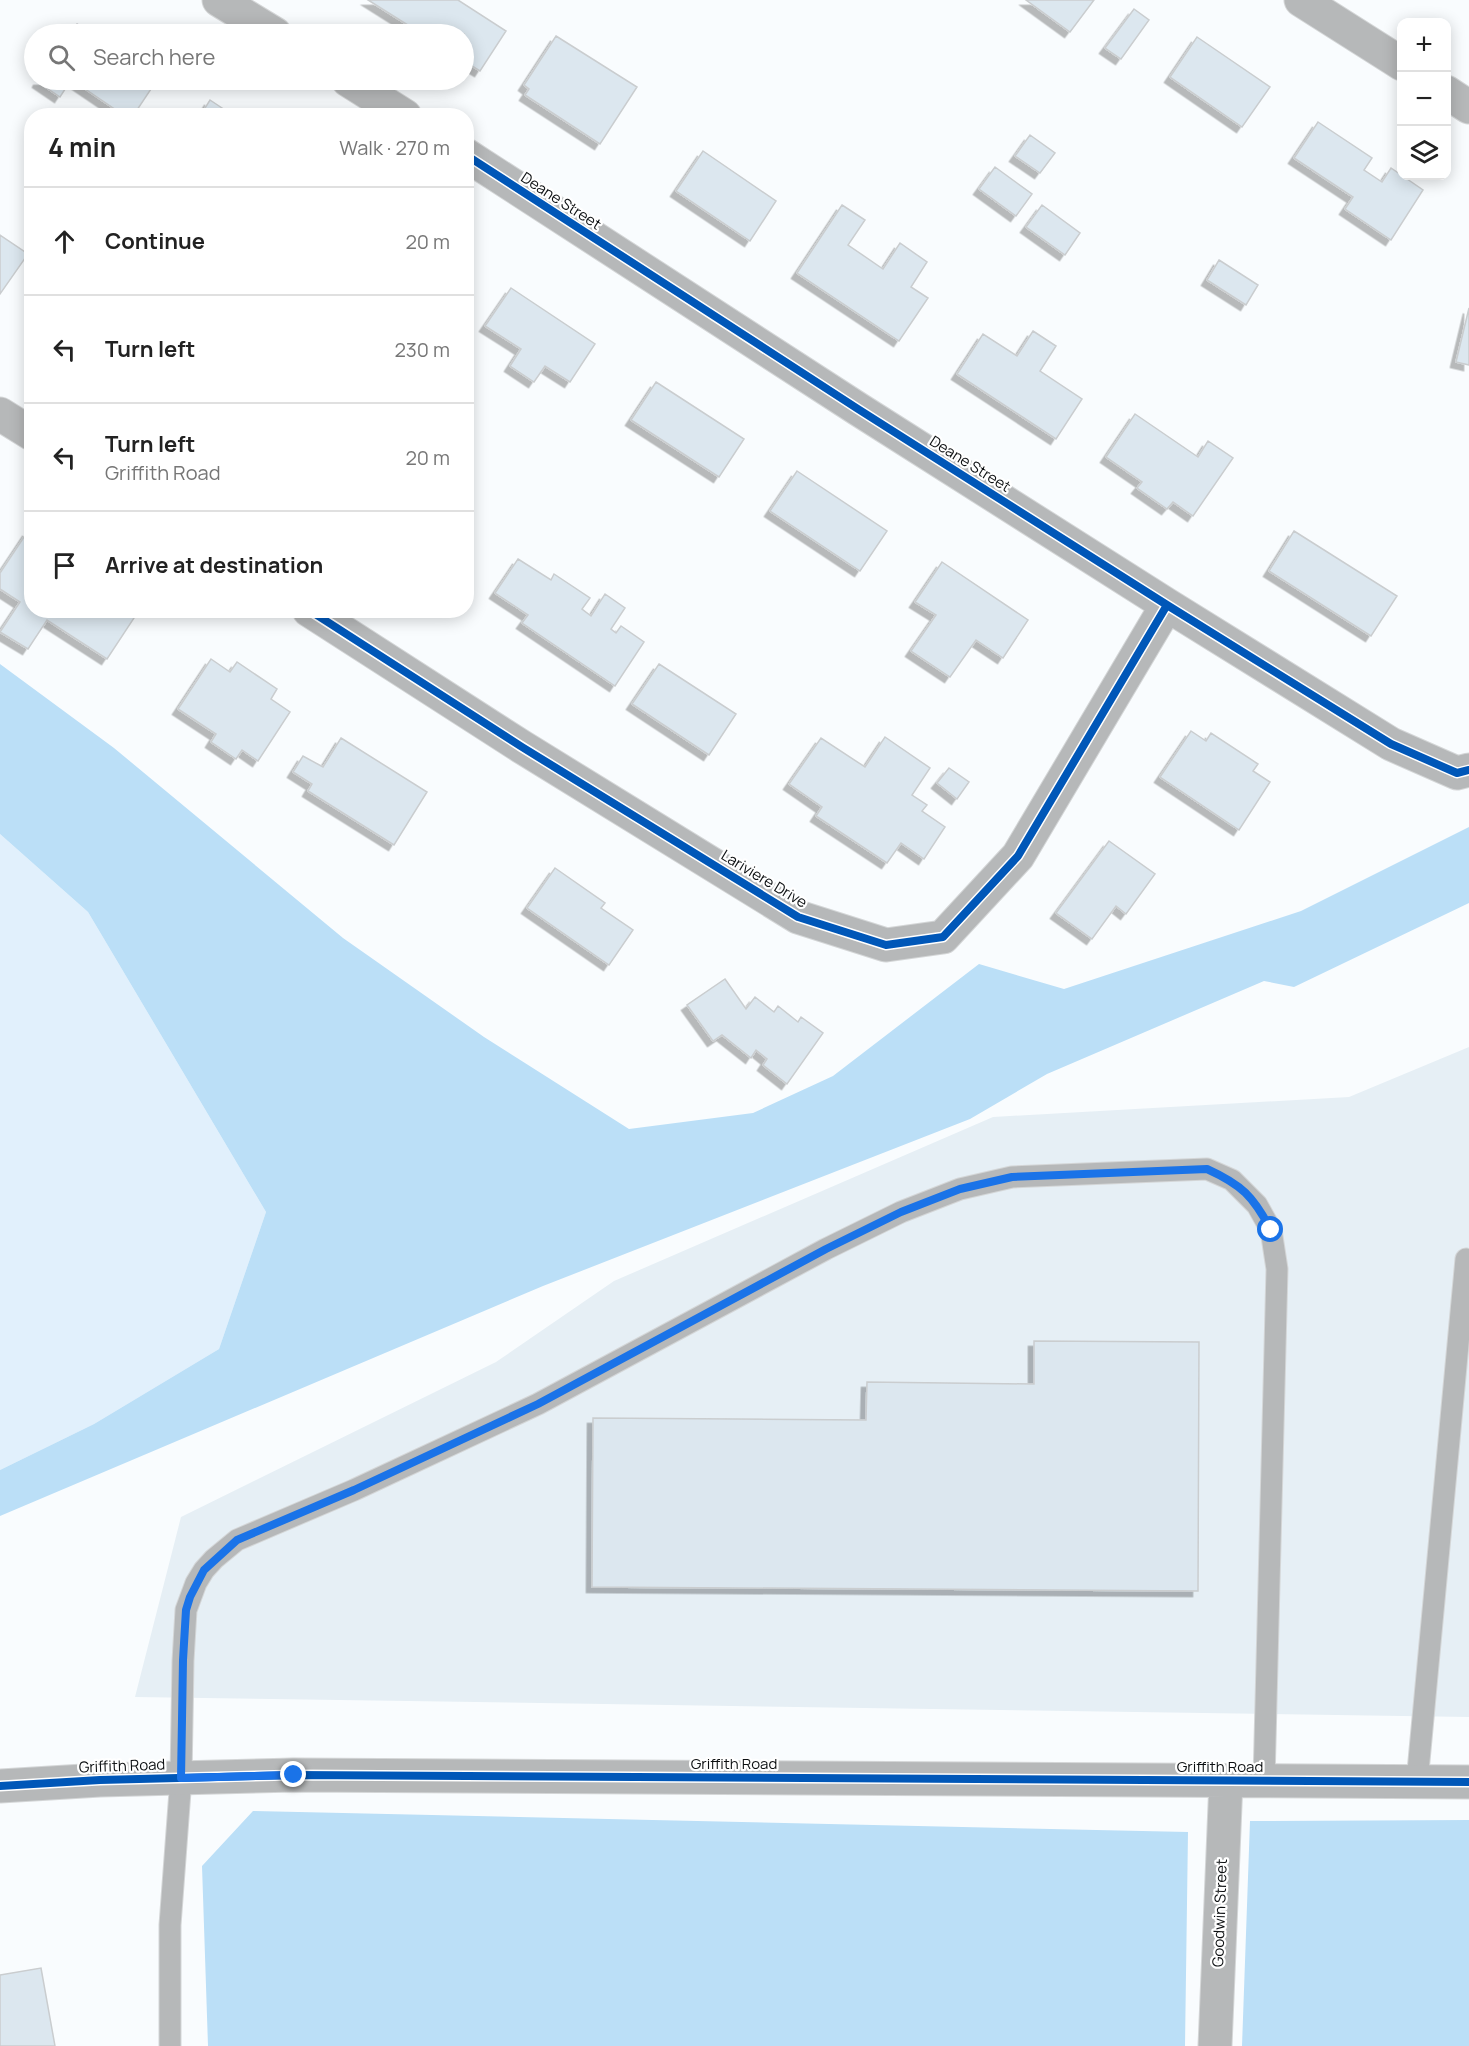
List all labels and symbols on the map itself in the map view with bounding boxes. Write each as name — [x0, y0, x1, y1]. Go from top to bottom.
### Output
street label: Deane Street — [517, 167, 605, 234]
street label: Deane Street — [926, 430, 1015, 497]
street label: Lariviere Drive — [717, 845, 811, 913]
route start — [1257, 1216, 1283, 1242]
street label: Griffith Road — [78, 1753, 166, 1778]
street label: Griffith Road — [691, 1753, 777, 1774]
street label: Griffith Road — [1177, 1756, 1263, 1777]
route end — [280, 1761, 306, 1787]
street label: Goodwin Street — [1207, 1859, 1232, 1967]

